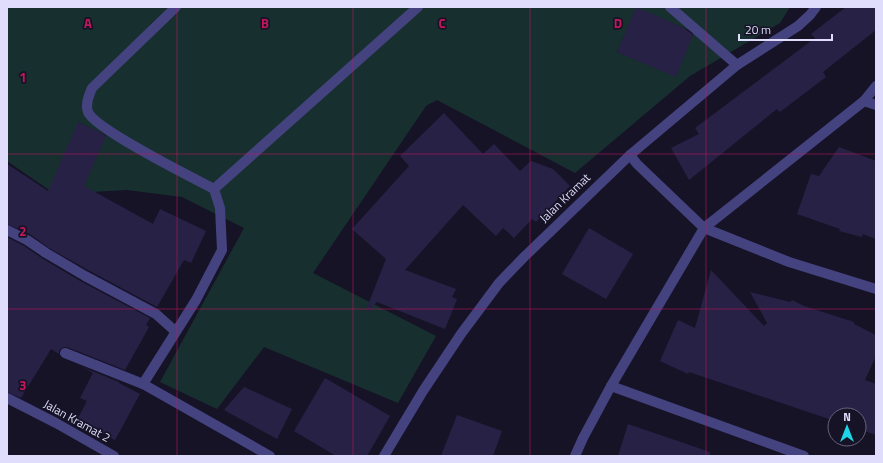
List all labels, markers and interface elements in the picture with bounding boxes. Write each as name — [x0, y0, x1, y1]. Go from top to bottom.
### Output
text: A — [84, 13, 92, 33]
text: B — [261, 13, 269, 33]
text: C — [438, 13, 446, 33]
text: D — [614, 13, 622, 33]
scale bar — [739, 16, 832, 42]
text: 20 m — [745, 20, 771, 39]
text: 1 — [19, 67, 27, 87]
street label: Jalan Kramat — [535, 168, 595, 227]
text: 2 — [19, 221, 27, 241]
text: 3 — [19, 375, 27, 395]
street label: Jalan Kramat 2 — [40, 394, 114, 447]
north arrow — [827, 407, 867, 447]
text: N — [843, 409, 851, 425]

